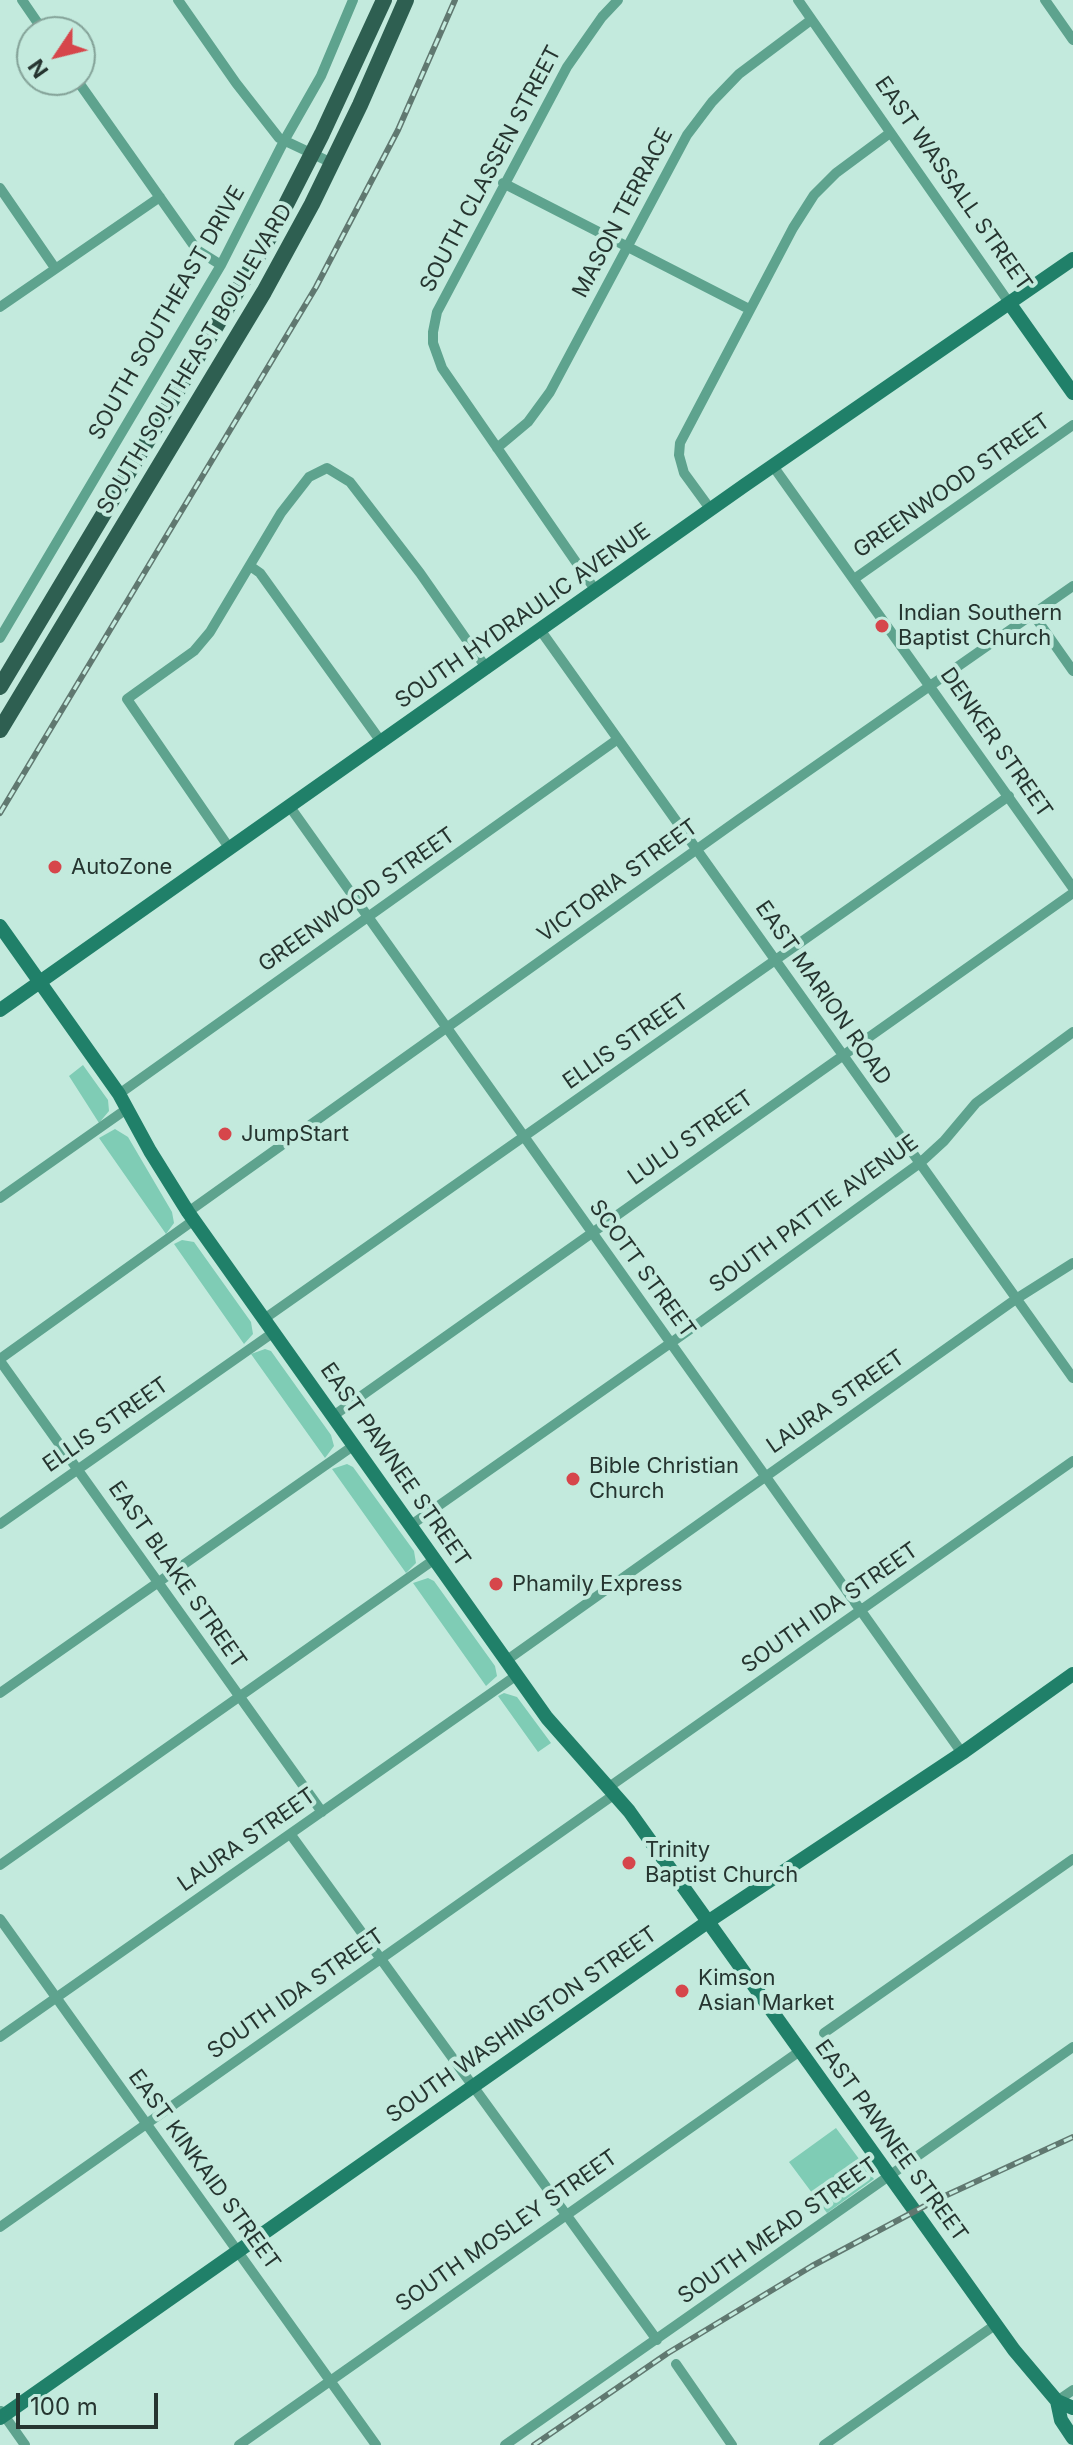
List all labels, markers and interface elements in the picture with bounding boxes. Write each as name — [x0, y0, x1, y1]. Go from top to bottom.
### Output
north arrow — [16, 16, 96, 96]
street label: SOUTH CLASSEN STREET — [415, 41, 567, 297]
text: N — [23, 54, 53, 83]
street label: EAST WASSALL STREET — [869, 72, 1037, 296]
street label: MASON TERRACE — [567, 124, 679, 302]
street label: SOUTH SOUTHEAST DRIVE — [83, 181, 251, 445]
street label: SOUTH SOUTHEAST BOULEVARD — [92, 199, 298, 519]
street label: GREENWOOD STREET — [849, 408, 1055, 564]
street label: SOUTH HYDRAULIC AVENUE — [390, 518, 656, 714]
place label: Indian Southern Baptist Church — [898, 600, 1062, 652]
marker: Indian Southern Baptist Church — [873, 617, 891, 635]
street label: DENKER STREET — [934, 663, 1058, 823]
street label: VICTORIA STREET — [533, 814, 703, 948]
street label: GREENWOOD STREET — [254, 822, 460, 978]
place label: AutoZone — [71, 854, 172, 880]
marker: AutoZone — [46, 858, 64, 876]
street label: EAST MARION ROAD — [749, 896, 897, 1090]
street label: ELLIS STREET — [558, 989, 694, 1095]
street label: LULU STREET — [623, 1085, 759, 1191]
place label: JumpStart — [241, 1121, 349, 1147]
marker: JumpStart — [216, 1125, 234, 1143]
street label: SOUTH PATTIE AVENUE — [704, 1129, 924, 1299]
street label: SCOTT STREET — [583, 1195, 701, 1343]
street label: LAURA STREET — [762, 1345, 910, 1459]
street label: EAST PAWNEE STREET — [314, 1358, 476, 1572]
street label: ELLIS STREET — [38, 1372, 174, 1478]
place label: Bible Christian Church — [589, 1453, 739, 1504]
marker: Bible Christian Church — [564, 1470, 582, 1488]
street label: EAST BLAKE STREET — [102, 1476, 252, 1674]
street label: SOUTH IDA STREET — [737, 1537, 923, 1679]
place label: Phamily Express — [512, 1571, 683, 1597]
marker: Phamily Express — [487, 1575, 505, 1593]
street label: LAURA STREET — [173, 1783, 321, 1897]
place label: Trinity Baptist Church — [645, 1837, 798, 1888]
marker: Trinity Baptist Church — [620, 1854, 638, 1872]
street label: SOUTH WASHINGTON STREET — [381, 1921, 663, 2129]
street label: SOUTH IDA STREET — [203, 1923, 389, 2065]
place label: Kimson Asian Market — [698, 1965, 834, 2016]
marker: Kimson Asian Market — [673, 1982, 691, 2000]
street label: EAST PAWNEE STREET — [809, 2035, 973, 2247]
street label: EAST KINKAID STREET — [122, 2065, 286, 2275]
street label: SOUTH MOSLEY STREET — [391, 2144, 623, 2318]
street label: SOUTH MEAD STREET — [673, 2152, 883, 2310]
scale bar — [20, 2377, 162, 2427]
text: 100 m — [30, 2392, 98, 2421]

